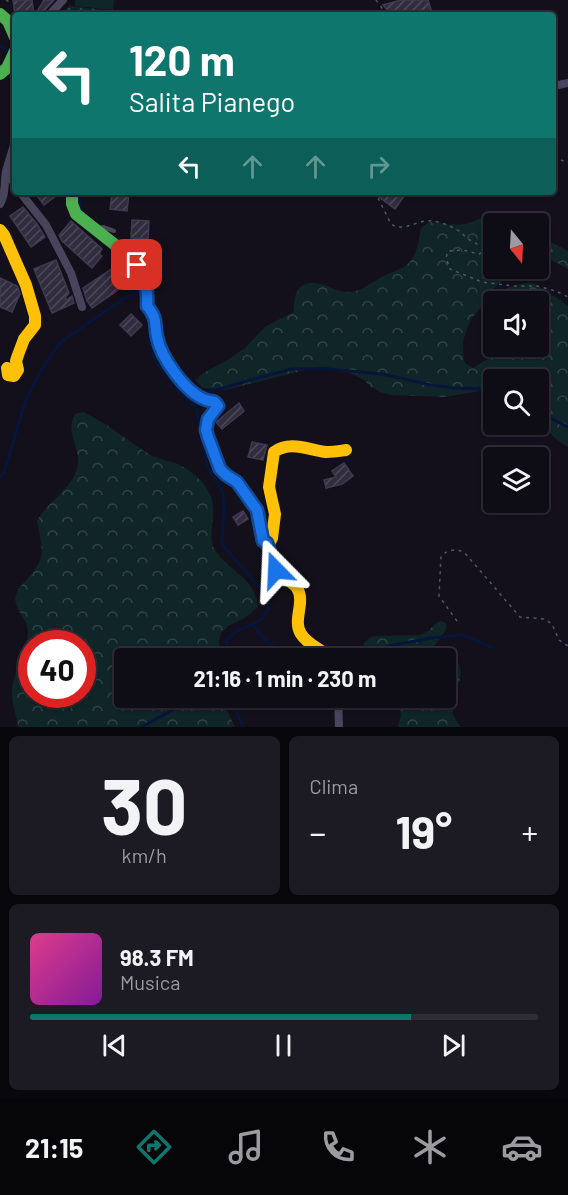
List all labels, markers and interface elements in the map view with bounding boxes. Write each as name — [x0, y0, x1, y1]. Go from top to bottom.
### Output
text: 120 m — [129, 34, 235, 84]
icon: left — [30, 36, 108, 114]
text: Salita Pianego — [129, 85, 295, 117]
icon: left — [173, 150, 206, 183]
icon: ahead — [236, 150, 269, 183]
icon: ahead — [299, 150, 332, 183]
icon: right — [362, 150, 395, 183]
north arrow — [483, 213, 549, 279]
map controls — [483, 213, 549, 513]
pin — [111, 239, 162, 290]
icon: arrive — [120, 248, 153, 281]
button: sound — [483, 291, 549, 357]
button: search — [483, 369, 549, 435]
button: layers — [483, 447, 549, 513]
position arrow — [244, 538, 308, 602]
speed limit sign: 40 — [18, 630, 96, 708]
text: 21:16 · 1 min · 230 m — [194, 665, 376, 691]
text: 30 — [101, 757, 188, 851]
text: Clima — [310, 774, 358, 798]
text: 19° — [395, 804, 452, 858]
text: − — [310, 812, 326, 852]
text: + — [522, 812, 538, 852]
text: km/h — [122, 843, 167, 867]
text: 98.3 FM — [120, 944, 194, 970]
text: Musica — [120, 970, 180, 994]
icon: previous — [98, 1029, 131, 1062]
icon: pause — [267, 1029, 300, 1062]
icon: next — [437, 1029, 470, 1062]
icon: directions — [133, 1126, 175, 1168]
icon: music — [225, 1126, 267, 1168]
icon: phone — [317, 1126, 359, 1168]
icon: climate — [409, 1126, 451, 1168]
icon: car — [501, 1126, 543, 1168]
text: 21:15 — [25, 1131, 83, 1163]

